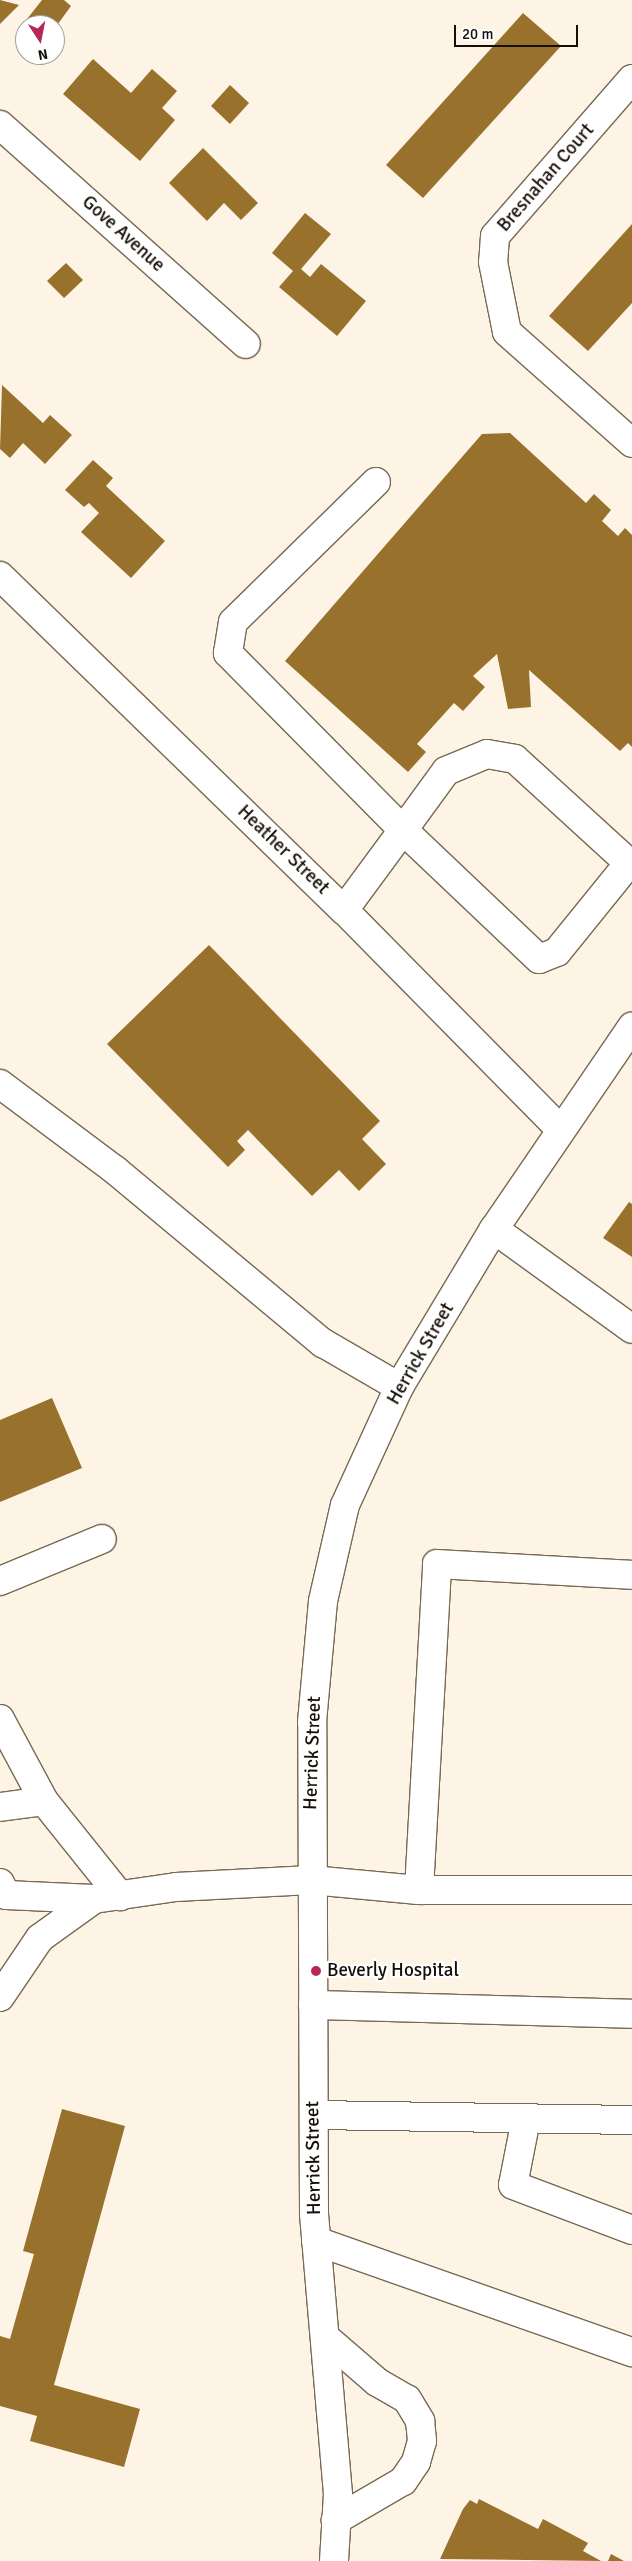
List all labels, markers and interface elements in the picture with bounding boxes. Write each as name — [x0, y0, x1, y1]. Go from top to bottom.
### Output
north arrow — [15, 15, 65, 65]
scale bar — [457, 15, 581, 47]
text: 20 m — [462, 25, 493, 43]
text: N — [36, 45, 49, 64]
street label: Bresnahan Court — [493, 119, 599, 237]
street label: Gove Avenue — [77, 191, 169, 277]
street label: Heather Street — [232, 800, 334, 900]
street label: Herrick Street — [383, 1299, 459, 1409]
street label: Herrick Street — [300, 1696, 326, 1810]
place label: Beverly Hospital — [327, 1960, 459, 1982]
marker: Beverly Hospital — [309, 1964, 323, 1978]
street label: Herrick Street — [302, 2101, 326, 2215]

